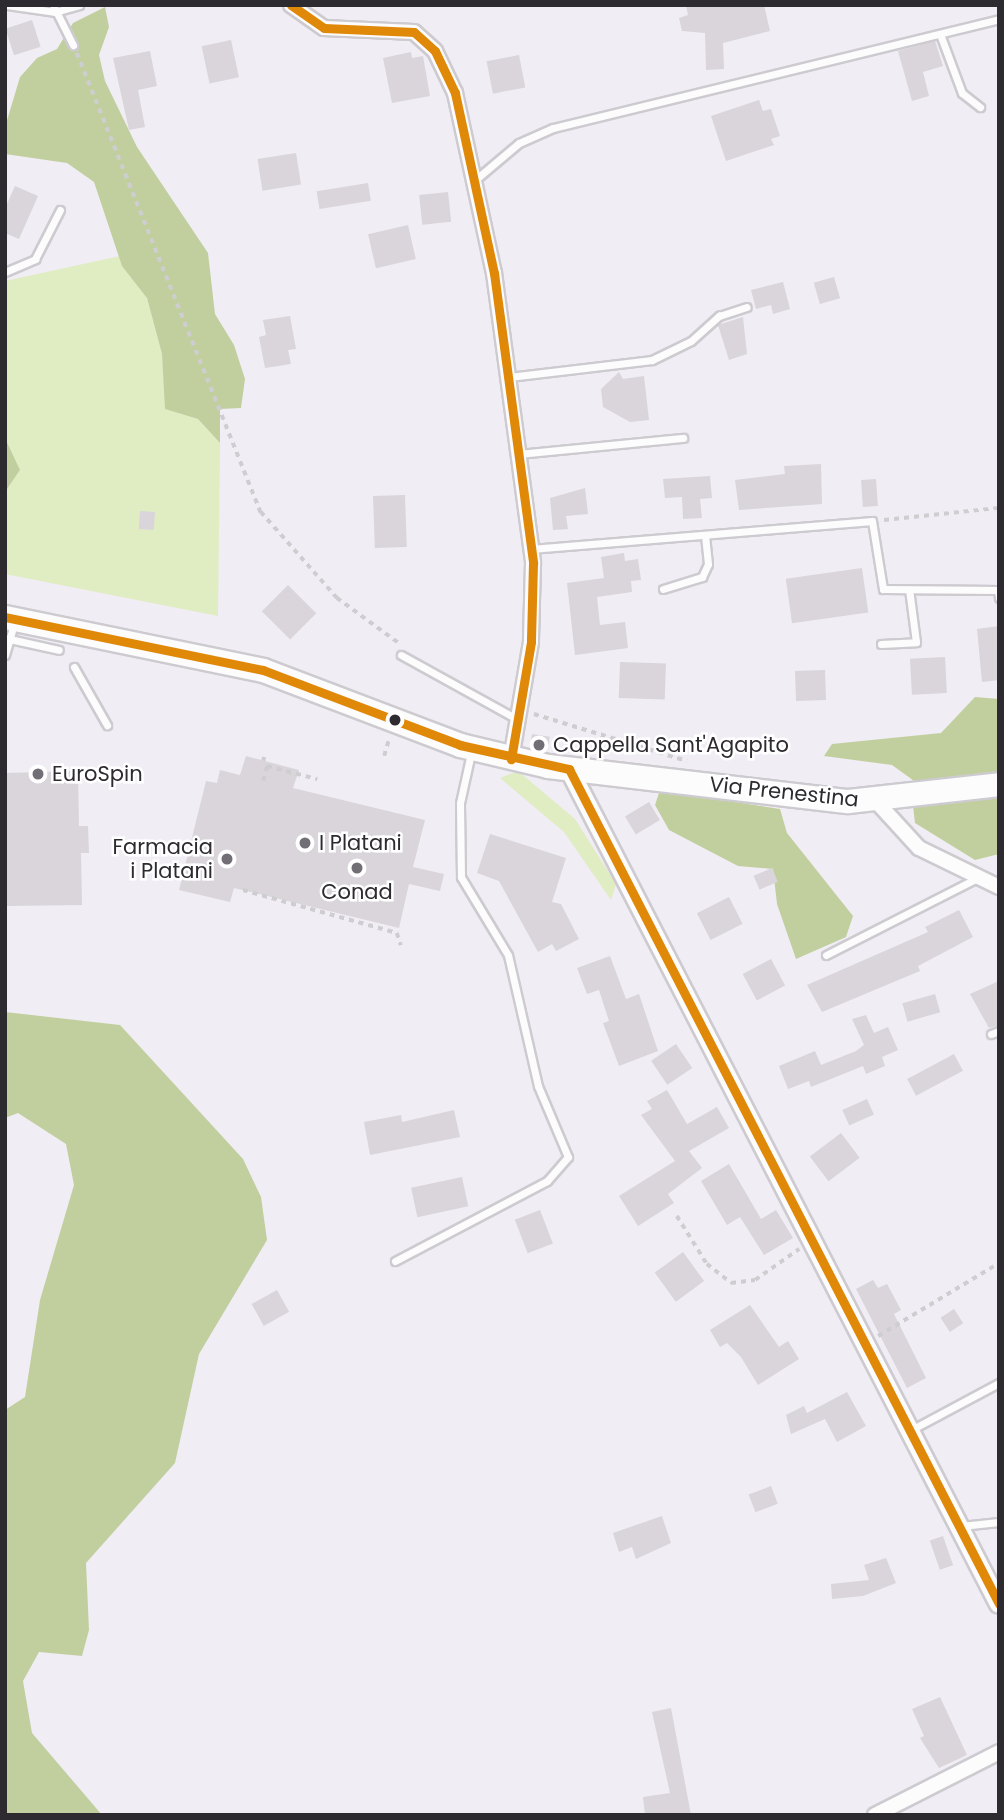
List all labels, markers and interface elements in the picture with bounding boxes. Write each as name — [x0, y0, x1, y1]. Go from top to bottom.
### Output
unlabelled marker — [388, 713, 402, 727]
place label: Cappella Sant'Agapito — [553, 732, 789, 758]
marker: Cappella Sant'Agapito — [531, 737, 547, 753]
place label: EuroSpin — [52, 761, 143, 787]
marker: EuroSpin — [30, 766, 46, 782]
street label: Via Prenestina — [708, 772, 860, 812]
place label: I Platani — [319, 830, 402, 856]
place label: Farmacia i Platani — [112, 834, 213, 884]
marker: I Platani — [297, 835, 313, 851]
marker: Farmacia i Platani — [219, 851, 235, 867]
marker: Conad — [349, 860, 365, 876]
place label: Conad — [321, 879, 393, 905]

